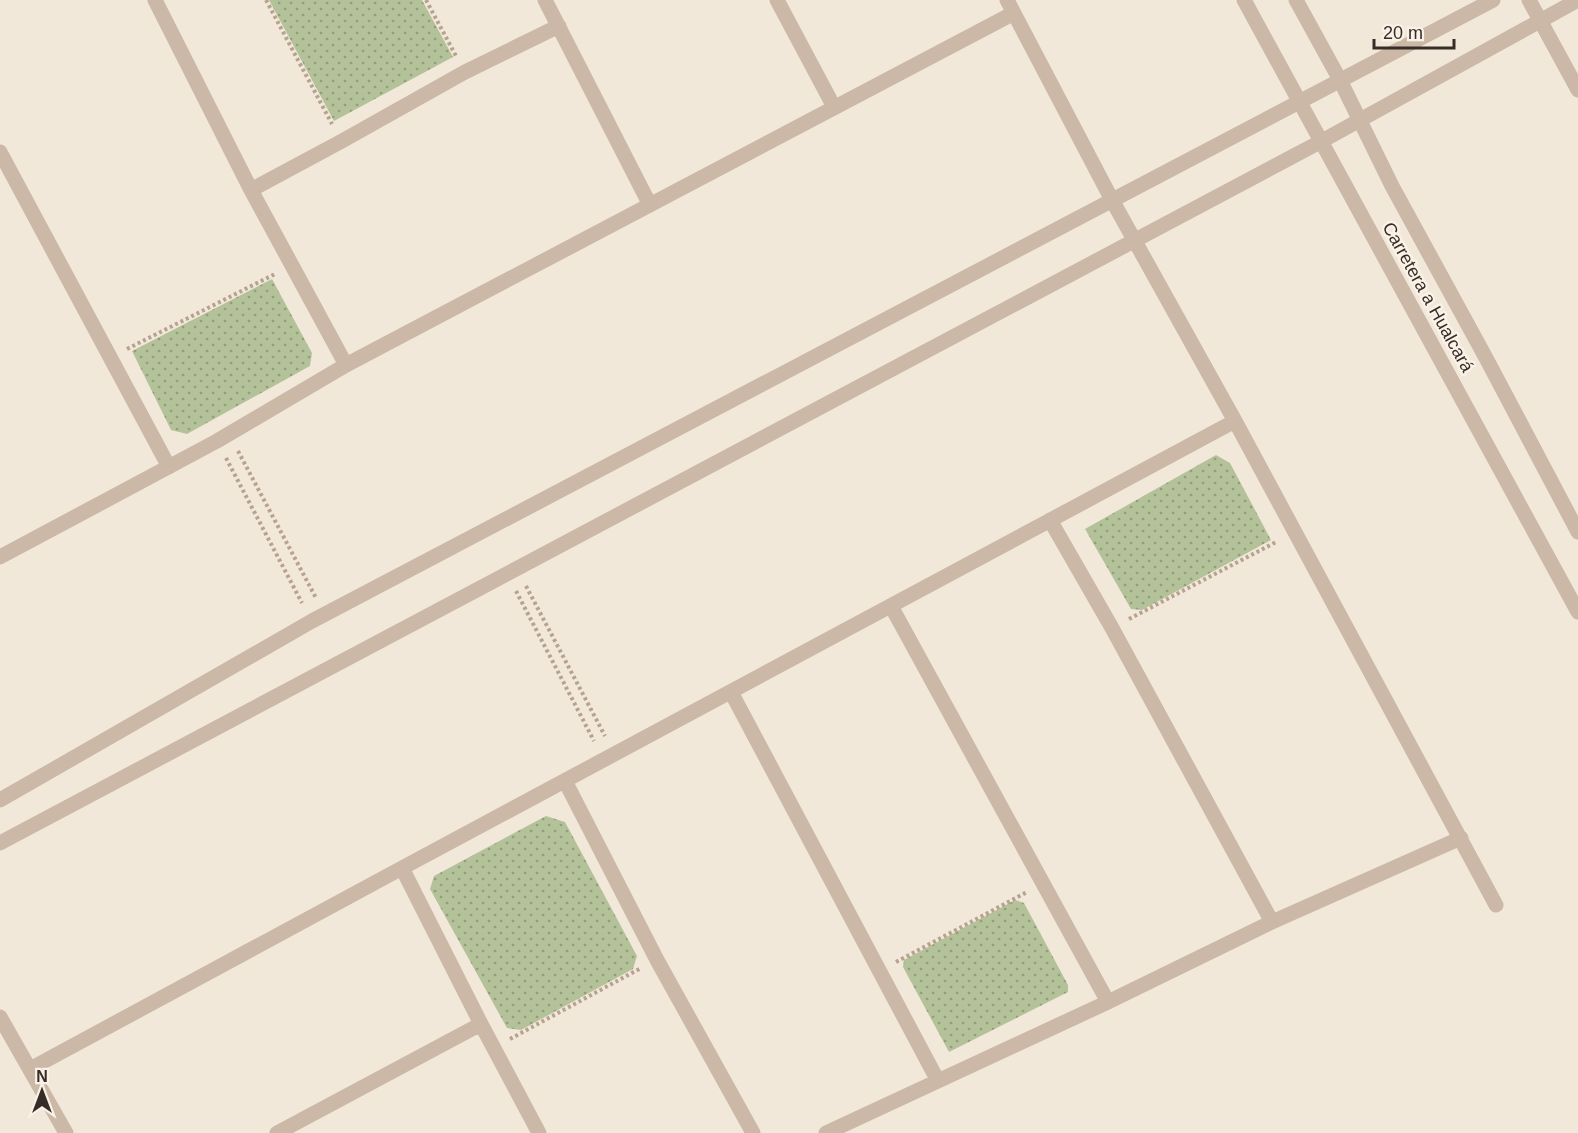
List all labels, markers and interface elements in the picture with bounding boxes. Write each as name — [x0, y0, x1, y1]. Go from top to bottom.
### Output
scale bar — [1374, 12, 1454, 50]
text: 20 m — [1383, 23, 1423, 43]
street label: Carretera a Hualcará — [1379, 219, 1478, 376]
north arrow — [12, 1061, 72, 1121]
text: N — [36, 1068, 48, 1085]

